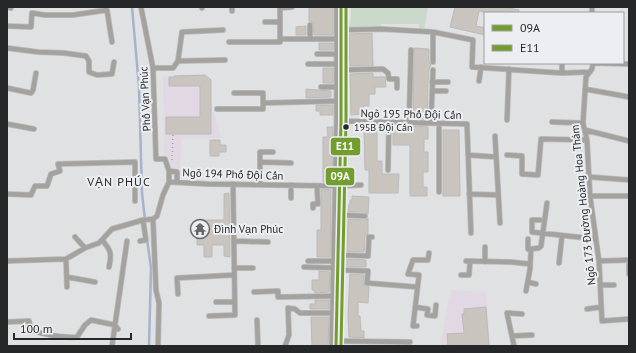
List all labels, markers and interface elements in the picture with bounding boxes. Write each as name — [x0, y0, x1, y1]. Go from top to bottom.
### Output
legend — [484, 12, 624, 64]
text: 09A — [520, 20, 540, 35]
text: E11 — [520, 40, 540, 55]
street label: Phố Vạn Phúc — [136, 66, 154, 132]
street label: Ngõ 195 Phố Đội Cấn — [360, 106, 462, 122]
place label: 195B Đội Cấn — [354, 121, 413, 134]
marker: 195B Đội Cấn — [341, 122, 351, 132]
street label: Ngõ 173 Đường Hoàng Hoa Thám — [568, 124, 598, 286]
line badge: E11 — [330, 137, 361, 156]
text: E11 — [336, 139, 354, 153]
street label: Ngõ 194 Phố Đội Cấn — [182, 165, 284, 183]
line badge: 09A — [325, 167, 355, 186]
text: 09A — [330, 169, 350, 183]
district label: VẠN PHÚC — [86, 174, 151, 189]
temple icon: Đình Vạn Phúc — [189, 218, 211, 240]
place label: Đình Vạn Phúc — [213, 222, 283, 236]
scale bar — [14, 315, 131, 341]
text: 100 m — [20, 321, 53, 336]

